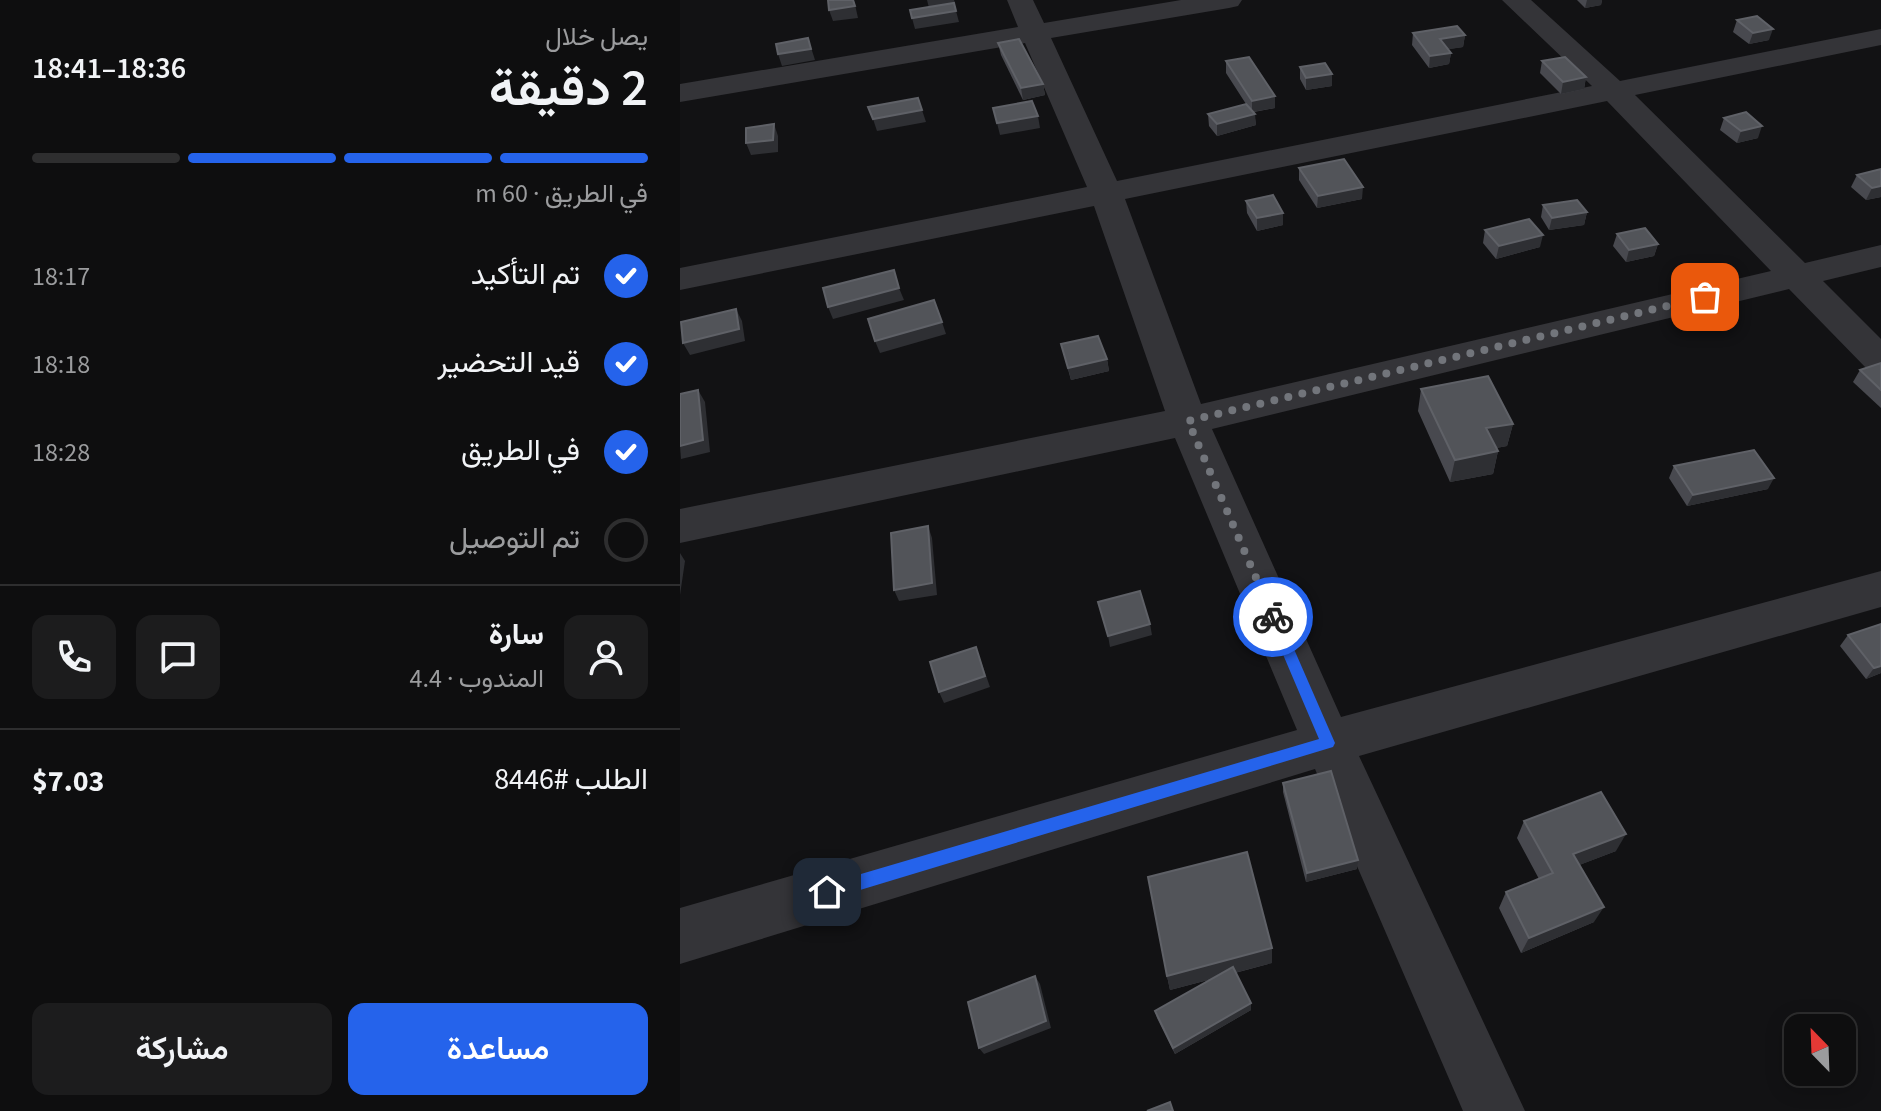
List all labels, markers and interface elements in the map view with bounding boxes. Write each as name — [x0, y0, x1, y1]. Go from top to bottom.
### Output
text: يصل خلال — [545, 18, 648, 55]
text: 18:36–18:41 — [32, 47, 186, 90]
text: 2 دقيقة — [489, 52, 648, 126]
text: في الطريق · 60 m — [475, 175, 648, 212]
text: تم التأكيد — [471, 253, 580, 296]
icon: check — [604, 254, 648, 298]
text: 18:17 — [32, 258, 90, 295]
pin — [1671, 263, 1739, 331]
icon: bag — [1683, 275, 1727, 319]
text: قيد التحضير — [437, 341, 580, 384]
icon: check — [604, 342, 648, 386]
text: 18:18 — [32, 346, 90, 383]
text: في الطريق — [461, 429, 580, 472]
icon: check — [604, 430, 648, 474]
text: 18:28 — [32, 434, 90, 471]
text: تم التوصيل — [449, 517, 580, 560]
courier — [1233, 577, 1313, 657]
icon: bike — [1251, 595, 1295, 639]
text: سارة — [489, 613, 544, 656]
button: phone — [32, 615, 116, 699]
button: chat — [136, 615, 220, 699]
button: person — [564, 615, 648, 699]
text: المندوب · 4.4 — [409, 660, 544, 697]
text: الطلب #8446 — [494, 758, 648, 801]
text: $7.03 — [32, 760, 104, 803]
pin — [793, 858, 861, 926]
icon: home — [805, 870, 849, 914]
button: مشاركة — [32, 1003, 332, 1095]
button: مساعدة — [348, 1003, 648, 1095]
north arrow — [1784, 1014, 1856, 1086]
map controls — [1784, 1014, 1856, 1086]

